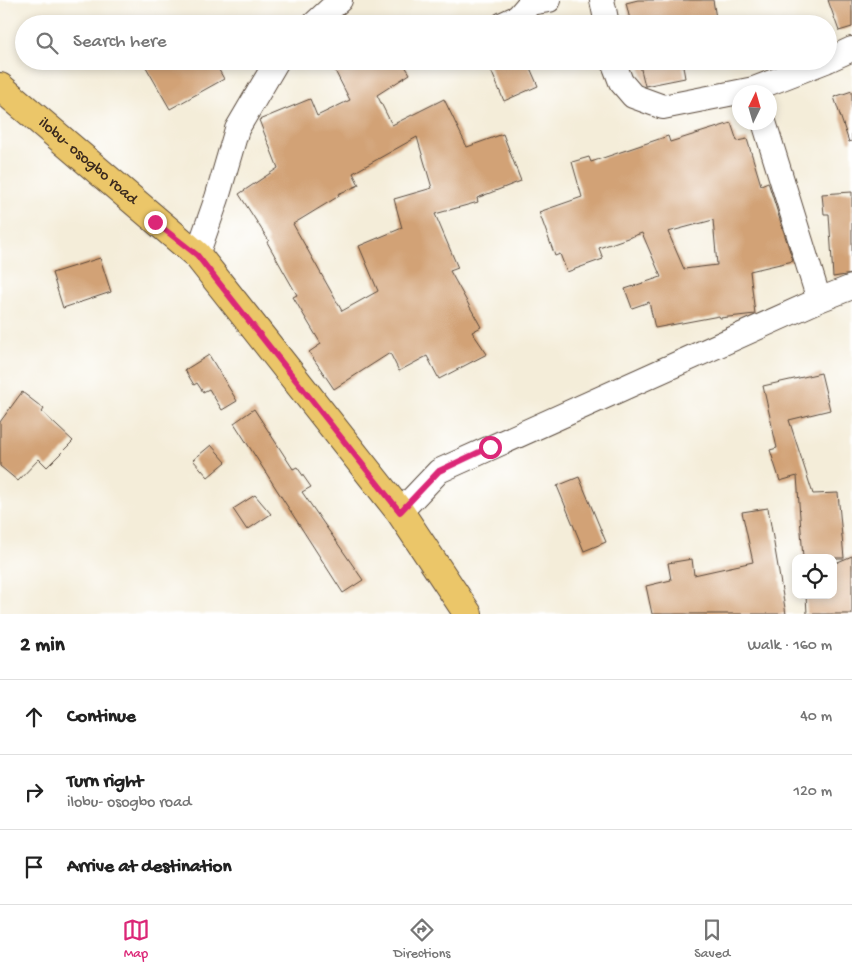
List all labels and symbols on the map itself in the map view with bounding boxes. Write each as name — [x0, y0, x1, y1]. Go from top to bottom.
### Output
north arrow — [732, 85, 777, 130]
street label: ilobu- osogbo road — [34, 114, 142, 210]
route end — [144, 211, 167, 234]
route start — [479, 436, 502, 459]

